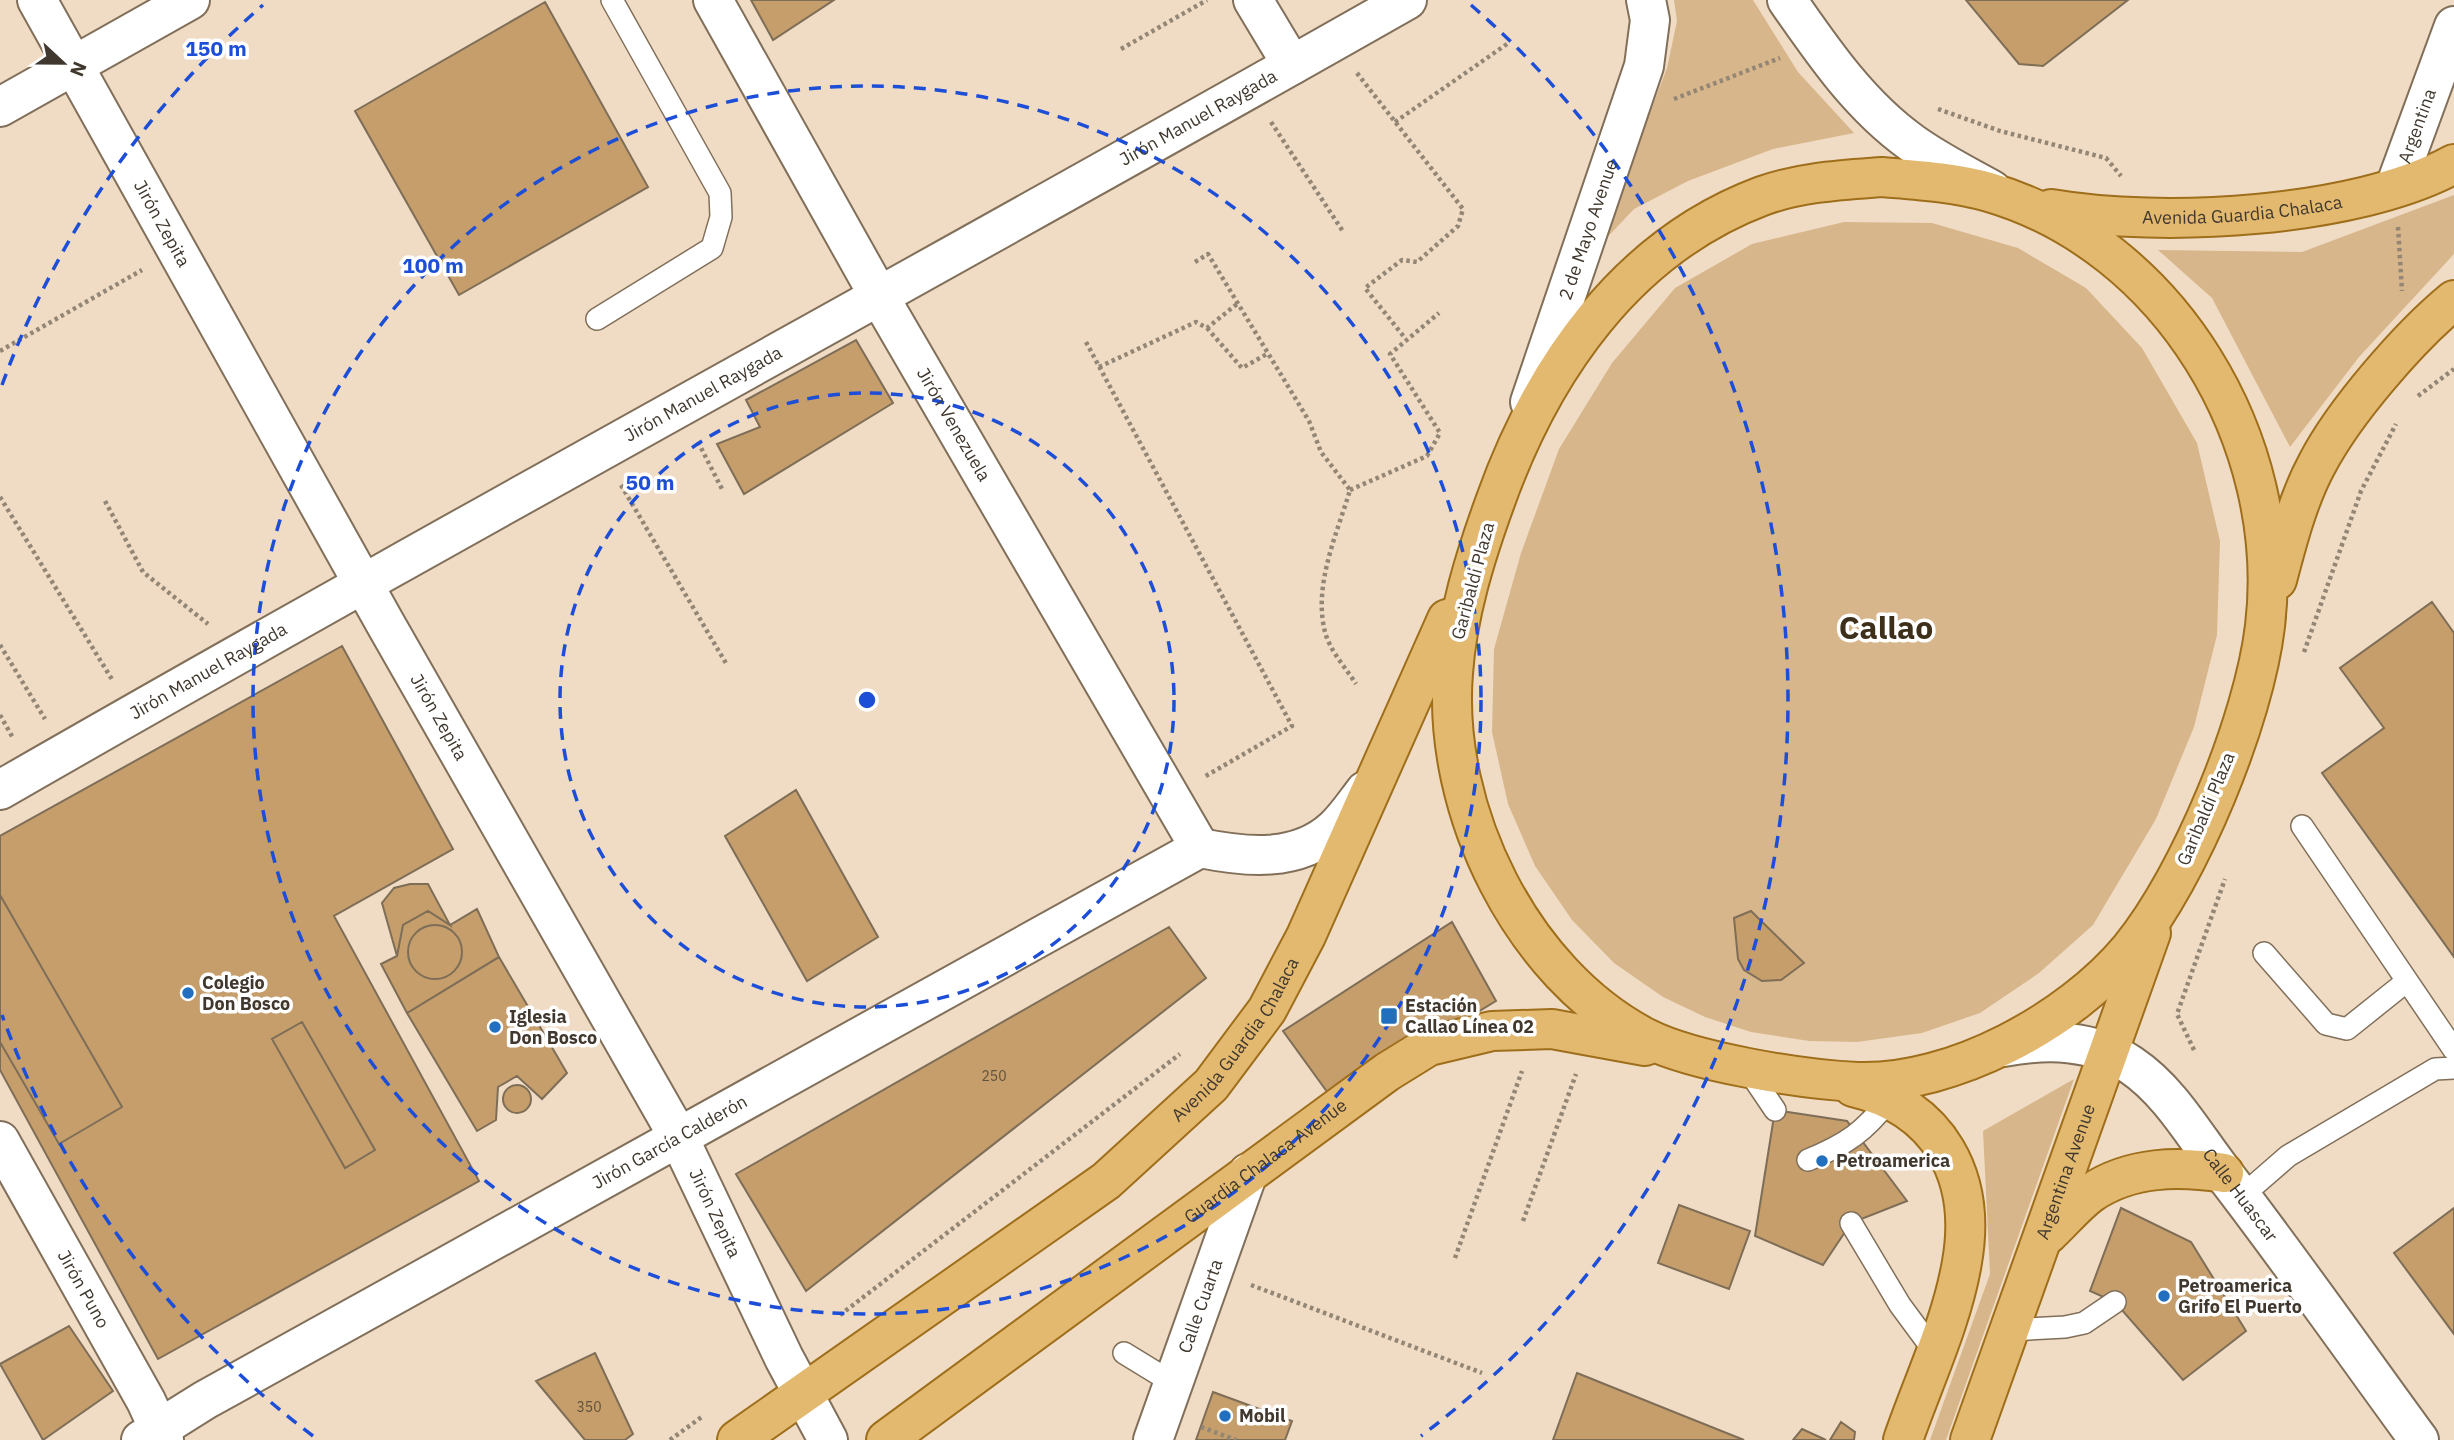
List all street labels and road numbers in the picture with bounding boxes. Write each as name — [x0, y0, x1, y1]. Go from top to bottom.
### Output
street label: Jirón Manuel Raygada — [1115, 64, 1281, 171]
street label: Argentina — [2393, 85, 2441, 166]
street label: 2 de Mayo Avenue — [1553, 156, 1623, 303]
street label: Jirón Zepita — [129, 176, 196, 271]
street label: Avenida Guardia Chalaca — [2142, 190, 2344, 229]
street label: Jirón Manuel Raygada — [620, 340, 786, 447]
street label: Jirón Venezuela — [912, 363, 996, 486]
street label: Garibaldi Plaza — [1446, 519, 1499, 642]
street label: Jirón Manuel Raygada — [126, 617, 291, 724]
street label: Jirón Zepita — [405, 670, 473, 765]
street label: Garibaldi Plaza — [2171, 748, 2240, 869]
street label: Avenida Guardia Chalaca — [1166, 953, 1304, 1127]
street label: Jirón García Calderón — [588, 1089, 751, 1194]
street label: Guardia Chalaca Avenue — [1179, 1093, 1351, 1228]
street label: Argentina Avenue — [2031, 1100, 2100, 1242]
street label: Calle Huascar — [2198, 1143, 2283, 1246]
street label: Jirón Zepita — [684, 1165, 747, 1262]
street label: Jirón Puno — [53, 1246, 115, 1332]
street label: Calle Cuarta — [1173, 1256, 1228, 1356]

